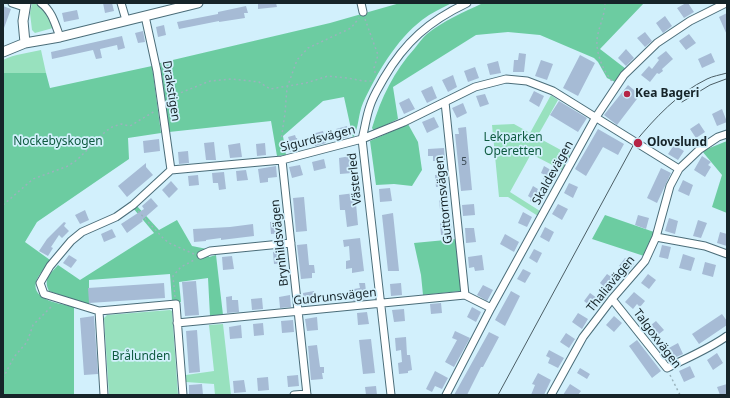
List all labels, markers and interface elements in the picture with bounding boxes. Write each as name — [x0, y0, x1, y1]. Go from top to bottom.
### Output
street label: Drakstigen — [159, 60, 183, 122]
place label: Kea Bageri — [635, 87, 699, 101]
marker: Kea Bageri — [622, 89, 632, 99]
street label: Sigurdsvägen — [279, 123, 357, 155]
park label: Lekparken Operetten — [483, 131, 543, 159]
park label: Nockebyskogen — [13, 135, 103, 149]
place label: Olovslund — [647, 136, 707, 150]
marker: Olovslund — [632, 137, 644, 149]
street label: Skaldevägen — [529, 138, 577, 208]
street label: Västerled — [345, 152, 365, 206]
street label: Guttormsvägen — [432, 155, 456, 245]
house number: 5 — [461, 156, 467, 168]
street label: Brynhildsvägen — [268, 199, 292, 287]
street label: Thaliavägen — [584, 253, 638, 315]
street label: Gudrunsvägen — [293, 285, 377, 309]
street label: Talgoxvägen — [630, 306, 684, 372]
park label: Brålunden — [112, 350, 170, 364]

